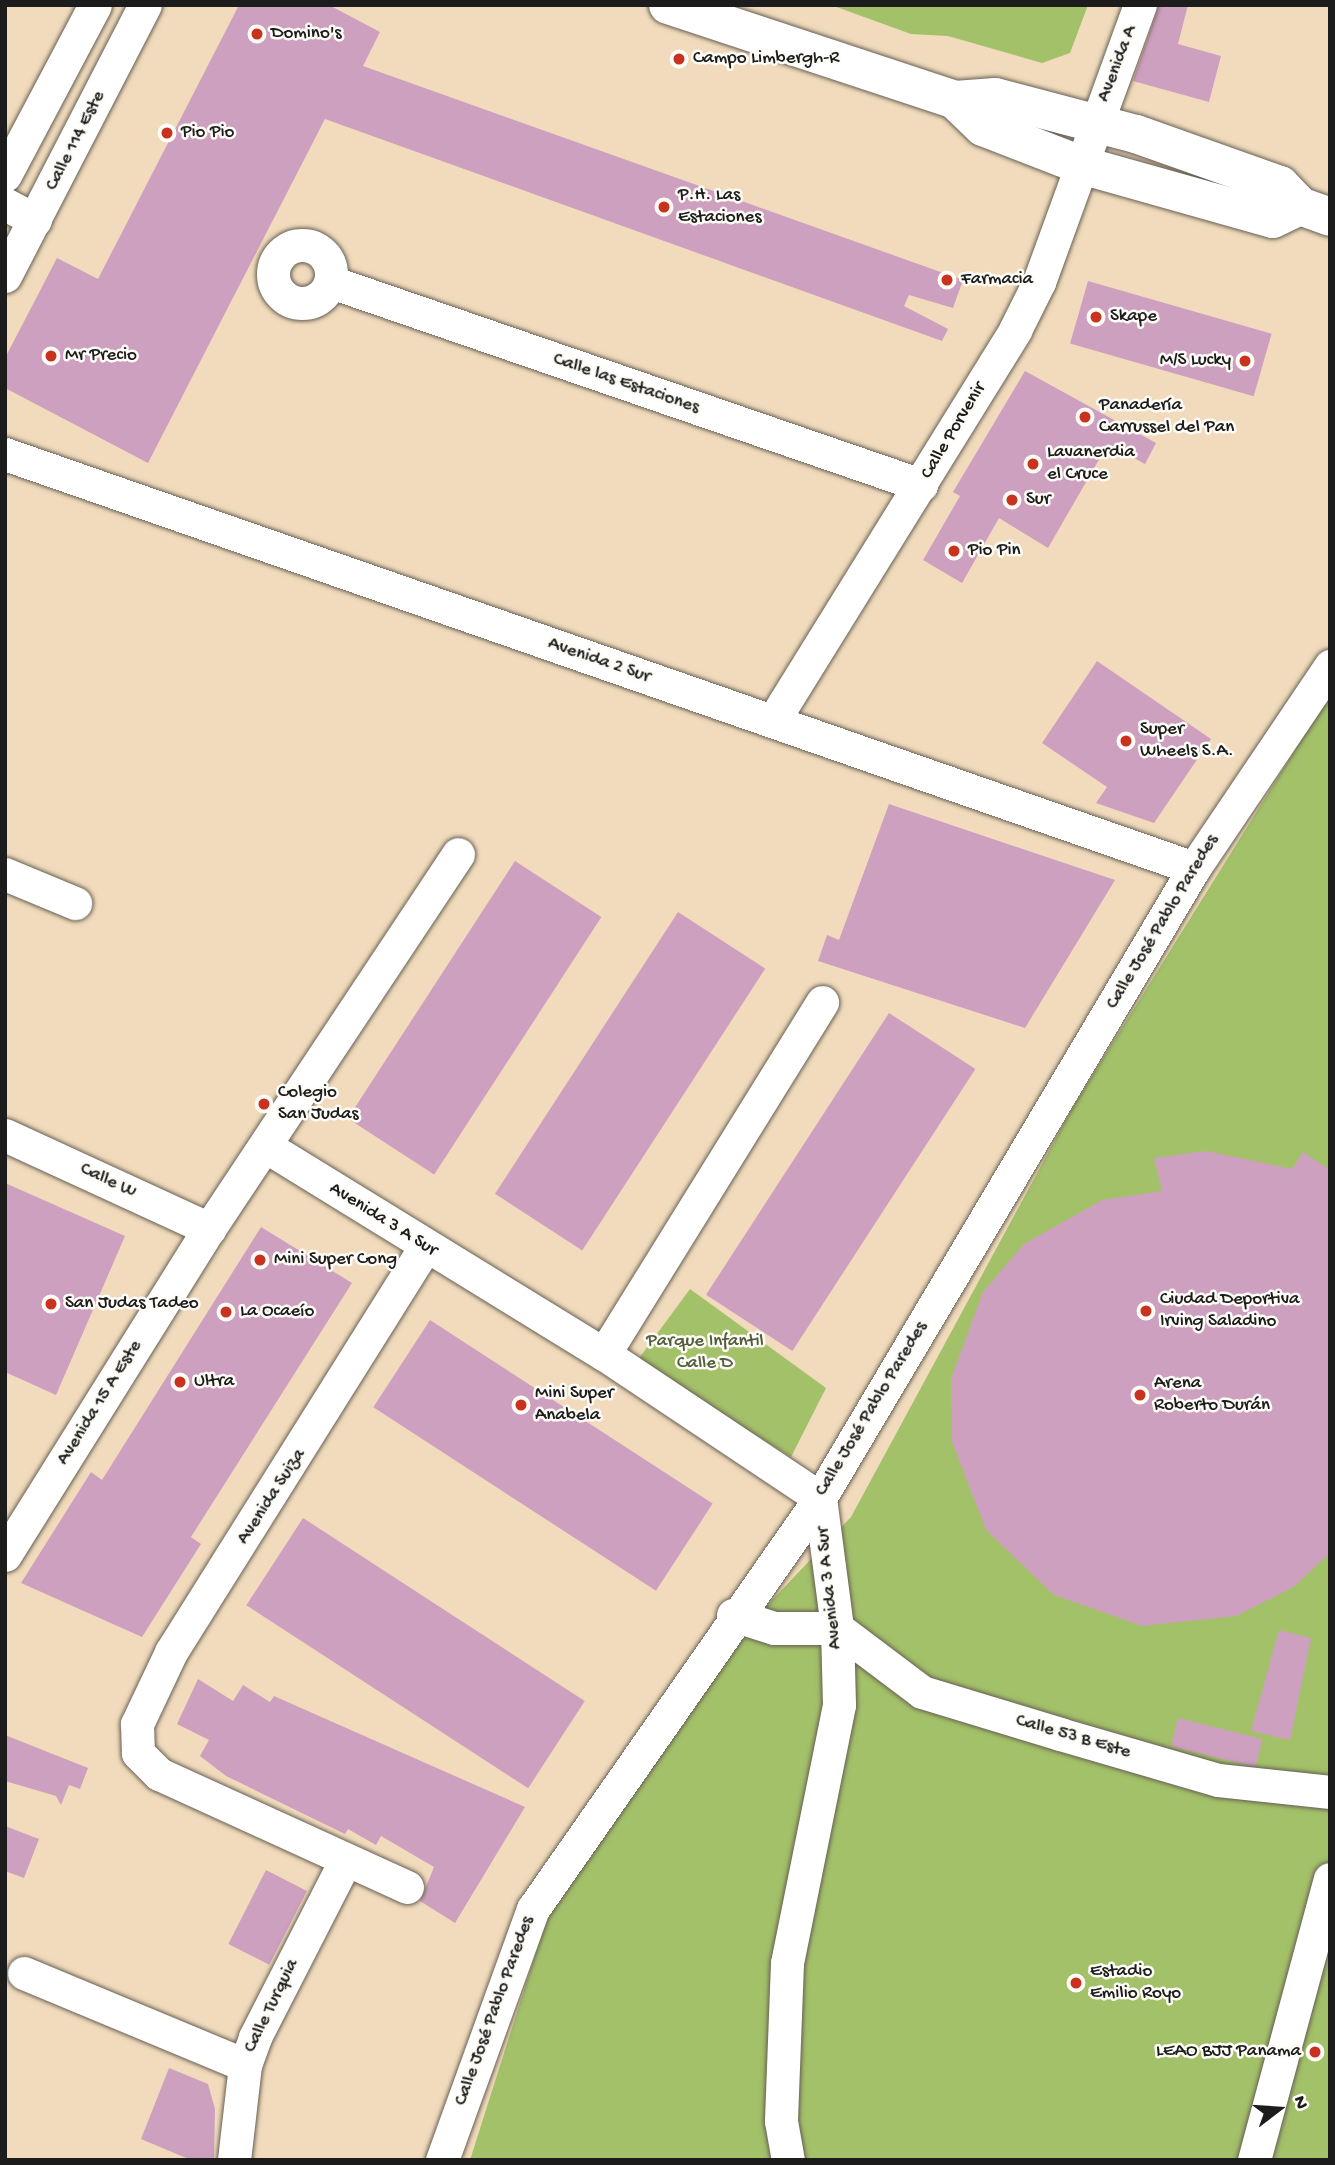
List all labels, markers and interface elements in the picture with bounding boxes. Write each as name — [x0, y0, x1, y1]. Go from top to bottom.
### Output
place label: Domino's — [271, 23, 342, 45]
street label: Avenida A — [1093, 23, 1143, 105]
marker: Domino's — [249, 26, 265, 42]
place label: Campo Limbergh-R — [693, 48, 839, 70]
marker: Campo Limbergh-R — [671, 51, 687, 67]
street label: Calle 114 Este — [41, 87, 111, 195]
place label: Pio Pio — [181, 122, 234, 144]
marker: Pio Pio — [159, 125, 175, 141]
place label: P.H. Las Estaciones — [678, 185, 761, 229]
marker: P.H. Las Estaciones — [656, 199, 672, 215]
place label: Farmacia — [961, 269, 1033, 291]
marker: Farmacia — [939, 272, 955, 288]
place label: Skape — [1110, 306, 1157, 328]
marker: Skape — [1088, 309, 1104, 325]
place label: Mr Precio — [65, 345, 137, 367]
marker: Mr Precio — [43, 348, 59, 364]
street label: Calle las Estaciones — [550, 348, 702, 420]
place label: M/S Lucky — [1160, 350, 1231, 372]
marker: M/S Lucky — [1237, 353, 1253, 369]
street label: Calle Porvenir — [916, 379, 992, 483]
place label: Panadería Carrussel del Pan — [1099, 395, 1234, 439]
marker: Panadería Carrussel del Pan — [1077, 409, 1093, 425]
place label: Lavanerdia el Cruce — [1047, 442, 1135, 486]
marker: Lavanerdia el Cruce — [1025, 456, 1041, 472]
place label: Sur — [1026, 489, 1050, 511]
marker: Sur — [1004, 492, 1020, 508]
place label: Pio Pin — [968, 540, 1021, 562]
marker: Pio Pin — [946, 543, 962, 559]
street label: Avenida 2 Sur — [545, 633, 653, 689]
place label: Super Wheels S.A. — [1140, 719, 1234, 763]
marker: Super Wheels S.A. — [1118, 733, 1134, 749]
street label: Calle José Pablo Paredes — [1102, 830, 1224, 1014]
place label: Colegio San Judas — [278, 1082, 359, 1126]
marker: Colegio San Judas — [256, 1096, 272, 1112]
street label: Calle W — [76, 1158, 140, 1204]
street label: Avenida 3 A Sur — [325, 1178, 441, 1262]
place label: Mini Super Cong — [274, 1249, 397, 1271]
marker: Mini Super Cong — [252, 1252, 268, 1268]
place label: Ciudad Deportiva Irving Saladino — [1160, 1289, 1300, 1333]
place label: San Judas Tadeo — [65, 1293, 199, 1315]
marker: San Judas Tadeo — [43, 1296, 59, 1312]
place label: La Ocaeío — [240, 1301, 314, 1323]
marker: Ciudad Deportiva Irving Saladino — [1138, 1303, 1154, 1319]
marker: La Ocaeío — [218, 1304, 234, 1320]
street label: Calle José Pablo Paredes — [811, 1317, 933, 1501]
park label: Parque Infantil Calle D — [646, 1331, 764, 1375]
street label: Avenida 15 A Este — [52, 1336, 148, 1470]
place label: Ultra — [194, 1371, 234, 1393]
place label: Arena Roberto Durán — [1154, 1373, 1270, 1417]
marker: Ultra — [172, 1374, 188, 1390]
place label: Mini Super Anabela — [535, 1383, 614, 1427]
marker: Arena Roberto Durán — [1132, 1387, 1148, 1403]
marker: Mini Super Anabela — [513, 1397, 529, 1413]
street label: Avenida Suiza — [233, 1445, 311, 1549]
street label: Avenida 3 A Sur — [812, 1526, 848, 1650]
street label: Calle 53 B Este — [1013, 1710, 1133, 1764]
street label: Calle José Pablo Paredes — [450, 1913, 540, 2109]
street label: Calle Turquia — [240, 1955, 304, 2057]
place label: Estadio Emilio Royo — [1090, 1961, 1181, 2005]
marker: Estadio Emilio Royo — [1068, 1975, 1084, 1991]
place label: LEAO BJJ Panama — [1156, 2041, 1301, 2063]
marker: LEAO BJJ Panama — [1307, 2044, 1323, 2060]
north arrow — [1244, 2074, 1314, 2144]
text: N — [1287, 2093, 1312, 2112]

